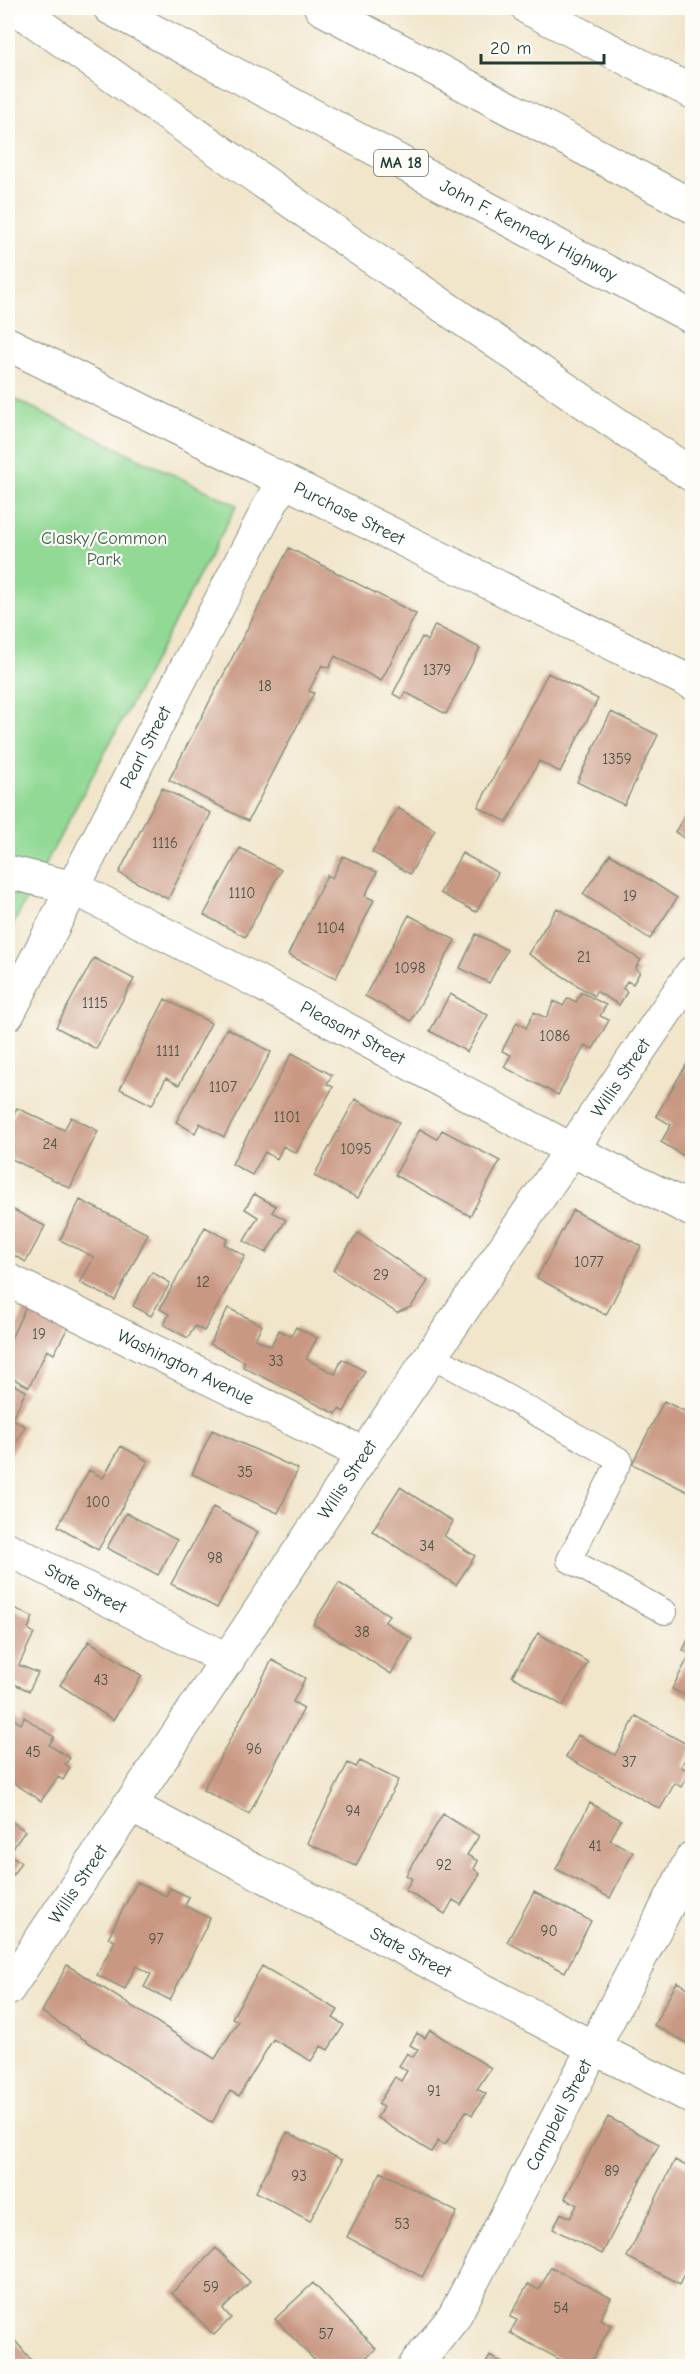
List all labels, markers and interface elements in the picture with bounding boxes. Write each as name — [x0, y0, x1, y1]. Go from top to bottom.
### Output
scale bar — [481, 27, 604, 65]
text: 20 m — [490, 38, 531, 59]
road number: MA 18 — [374, 150, 428, 176]
street label: John F. Kennedy Highway — [436, 175, 622, 286]
street label: Purchase Street — [290, 477, 409, 550]
park label: Clasky/Common Park — [41, 528, 167, 570]
house number: 1379 — [423, 661, 451, 679]
house number: 18 — [258, 677, 272, 695]
street label: Pearl Street — [115, 702, 176, 792]
house number: 1359 — [602, 750, 632, 768]
house number: 1116 — [152, 834, 178, 852]
house number: 1110 — [229, 884, 255, 902]
house number: 19 — [623, 887, 637, 905]
house number: 1104 — [317, 919, 345, 937]
house number: 21 — [577, 948, 591, 966]
house number: 1098 — [395, 959, 425, 977]
house number: 1115 — [82, 994, 108, 1012]
street label: Pleasant Street — [297, 996, 409, 1070]
house number: 1086 — [540, 1027, 570, 1045]
street label: Willis Street — [586, 1034, 655, 1121]
house number: 1111 — [156, 1042, 180, 1060]
house number: 1107 — [209, 1078, 237, 1096]
house number: 1101 — [274, 1108, 301, 1126]
house number: 24 — [42, 1135, 58, 1153]
house number: 1095 — [340, 1140, 372, 1158]
house number: 1077 — [574, 1253, 604, 1271]
house number: 29 — [373, 1266, 389, 1284]
house number: 12 — [196, 1273, 210, 1291]
house number: 19 — [32, 1325, 46, 1343]
street label: Washington Avenue — [114, 1325, 258, 1409]
house number: 33 — [268, 1352, 284, 1370]
street label: Willis Street — [313, 1435, 381, 1523]
house number: 35 — [237, 1463, 253, 1481]
house number: 100 — [86, 1493, 110, 1511]
house number: 34 — [420, 1537, 434, 1555]
house number: 98 — [207, 1549, 223, 1567]
street label: State Street — [41, 1559, 131, 1618]
house number: 38 — [354, 1623, 370, 1641]
house number: 43 — [94, 1671, 108, 1689]
house number: 96 — [246, 1740, 262, 1758]
house number: 45 — [25, 1743, 41, 1761]
house number: 37 — [622, 1753, 636, 1771]
house number: 94 — [345, 1802, 361, 1820]
house number: 41 — [588, 1837, 602, 1855]
street label: Willis Street — [44, 1840, 112, 1928]
house number: 92 — [436, 1856, 452, 1874]
street label: State Street — [367, 1922, 456, 1983]
house number: 90 — [540, 1922, 558, 1940]
house number: 97 — [148, 1930, 164, 1948]
street label: Campbell Street — [521, 2055, 597, 2174]
house number: 91 — [427, 2082, 441, 2100]
house number: 89 — [604, 2162, 620, 2180]
house number: 93 — [291, 2167, 307, 2185]
house number: 53 — [394, 2215, 410, 2233]
house number: 59 — [203, 2278, 219, 2296]
house number: 54 — [553, 2299, 569, 2317]
house number: 57 — [318, 2325, 334, 2343]

